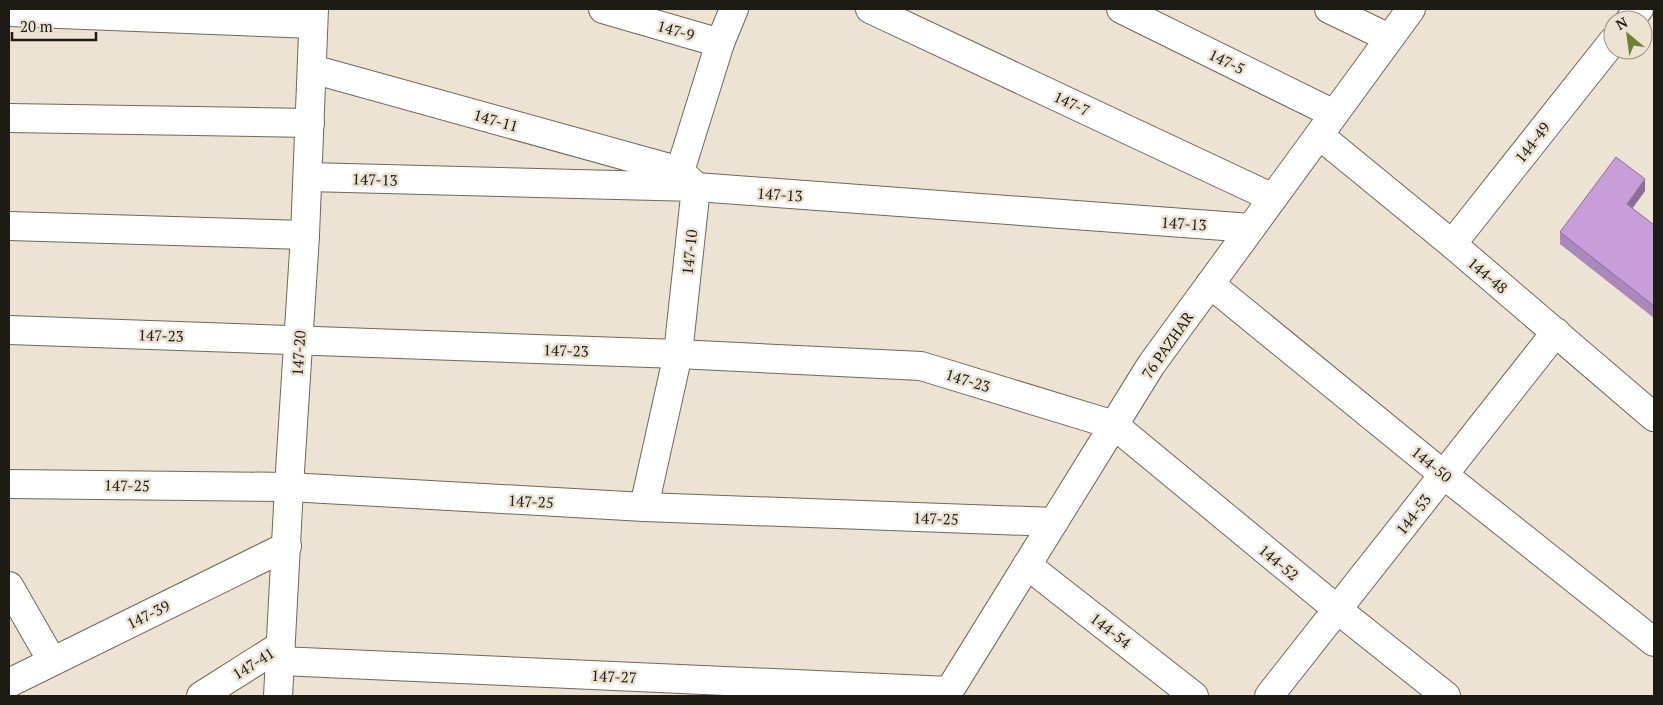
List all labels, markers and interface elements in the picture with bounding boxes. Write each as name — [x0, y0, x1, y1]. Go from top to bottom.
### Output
scale bar — [12, 10, 96, 42]
north arrow — [1603, 10, 1653, 60]
text: N — [1612, 12, 1631, 34]
street label: 147-9 — [655, 15, 697, 45]
text: 20 m — [20, 16, 53, 36]
street label: 147-5 — [1206, 44, 1248, 78]
street label: 147-7 — [1051, 86, 1093, 120]
street label: 147-11 — [471, 104, 521, 136]
street label: 144-49 — [1510, 118, 1554, 166]
street label: 147-13 — [352, 168, 398, 190]
street label: 147-13 — [757, 182, 803, 206]
street label: 147-13 — [1161, 211, 1207, 235]
street label: 147-10 — [677, 228, 701, 276]
street label: 144-48 — [1464, 252, 1512, 298]
street label: 76 PAZHAR — [1137, 307, 1198, 382]
street label: 147-23 — [138, 324, 184, 346]
street label: 147-20 — [286, 330, 310, 376]
street label: 147-23 — [543, 339, 589, 361]
street label: 147-23 — [943, 364, 993, 396]
street label: 144-50 — [1408, 442, 1456, 486]
street label: 147-25 — [104, 475, 150, 495]
street label: 147-25 — [508, 490, 554, 512]
street label: 144-53 — [1391, 490, 1435, 538]
street label: 147-25 — [913, 507, 959, 529]
street label: 144-52 — [1255, 539, 1303, 585]
street label: 147-39 — [123, 595, 173, 633]
street label: 144-54 — [1087, 608, 1135, 652]
street label: 147-41 — [228, 642, 278, 684]
street label: 147-27 — [591, 665, 637, 687]

